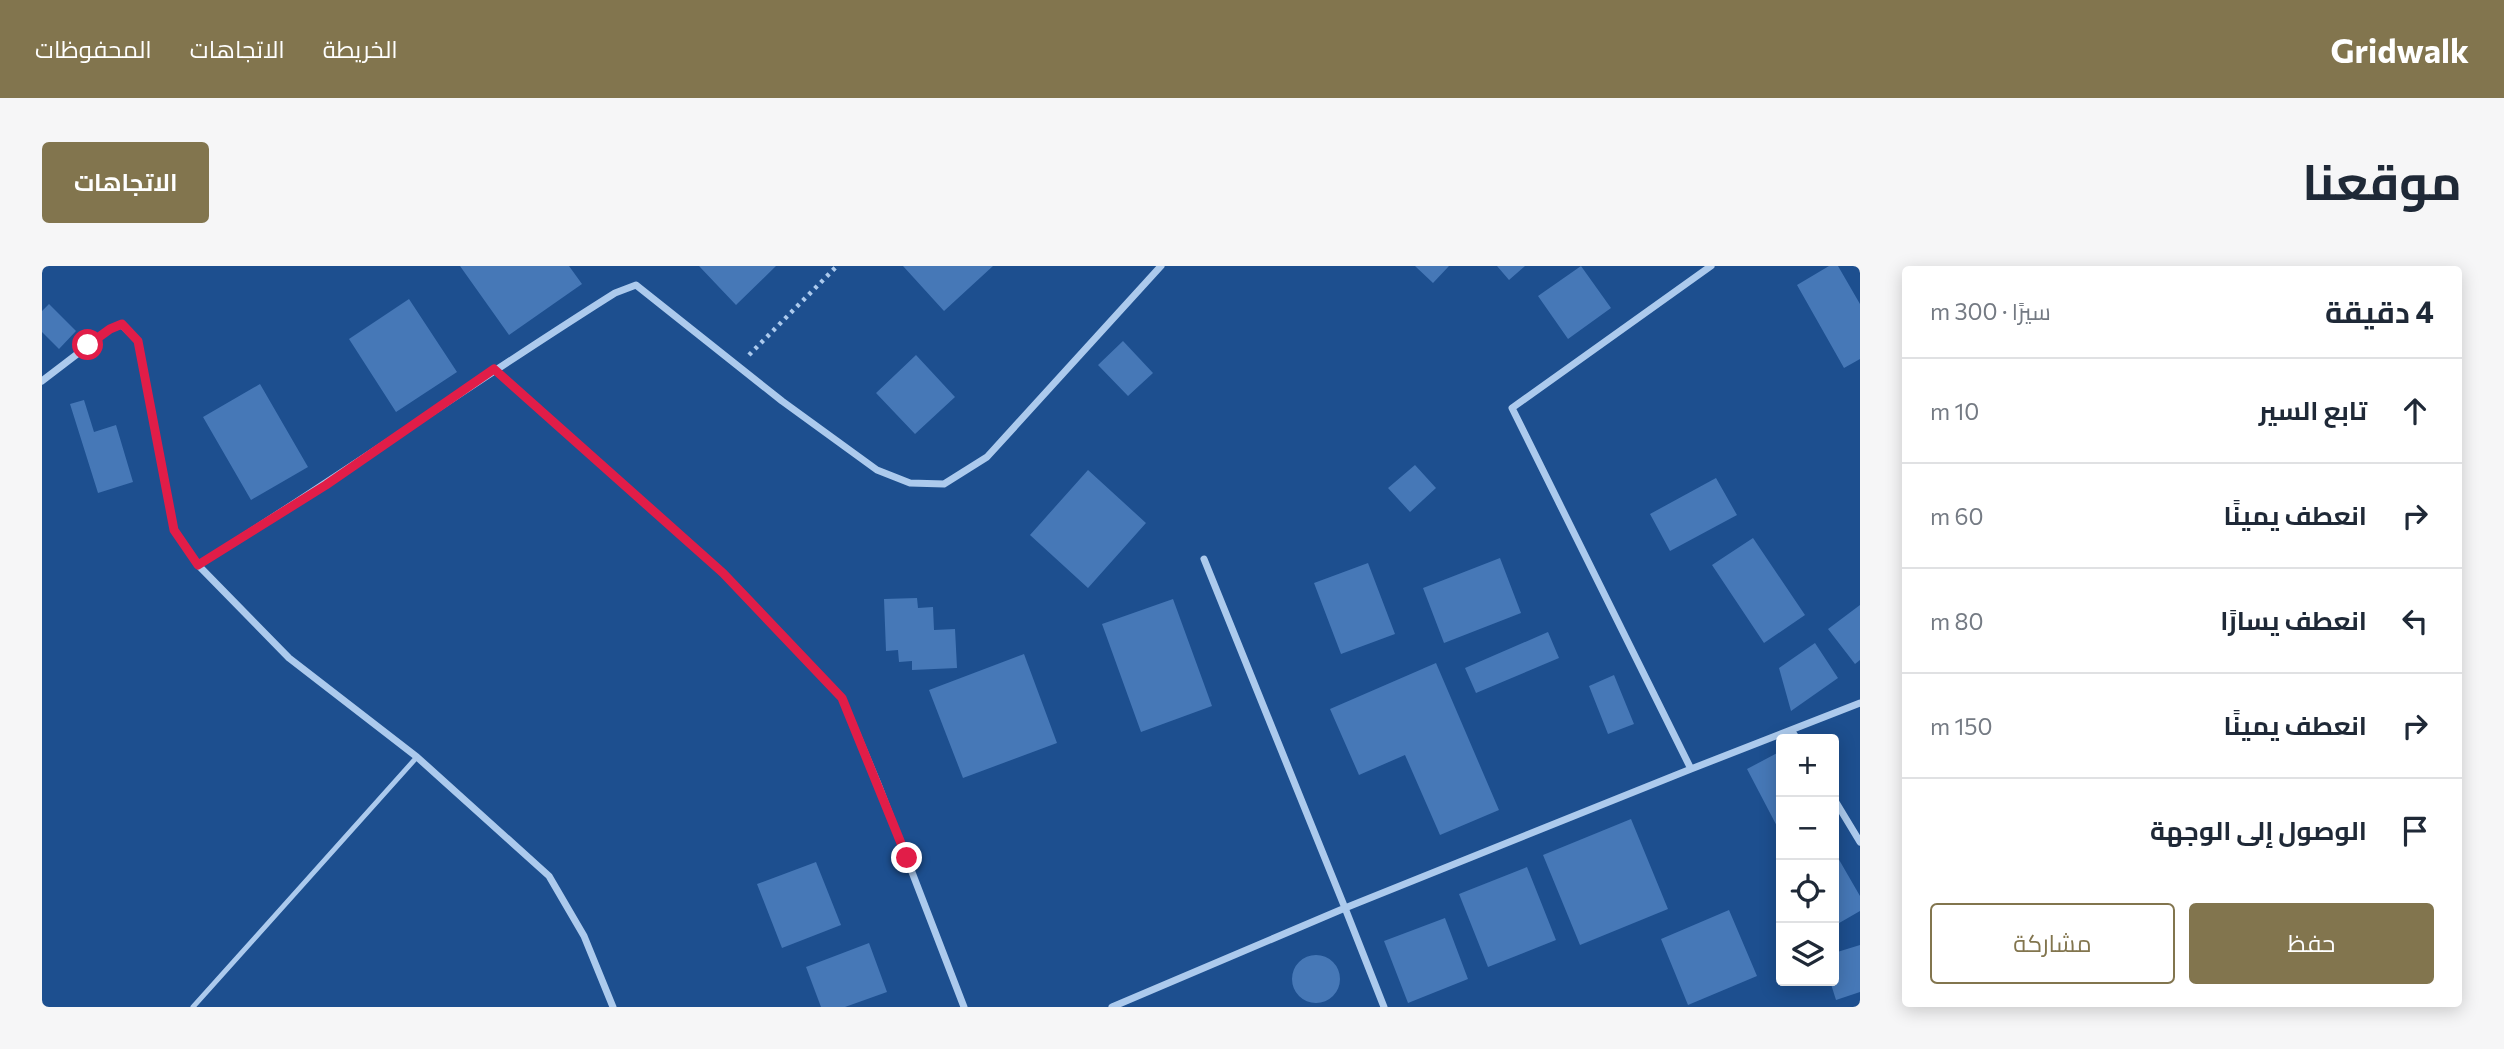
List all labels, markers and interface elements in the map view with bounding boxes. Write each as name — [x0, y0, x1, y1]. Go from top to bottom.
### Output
text: Gridwalk — [2330, 29, 2469, 70]
text: المحفوظات — [35, 34, 152, 63]
text: الاتجاهات — [190, 34, 285, 63]
text: الخريطة — [323, 34, 398, 63]
button: الاتجاهات — [42, 142, 209, 223]
text: موقعنا — [2302, 150, 2462, 210]
text: 4 دقيقة — [2325, 292, 2434, 329]
text: سيرًا · 300 m — [1930, 297, 2051, 325]
route start — [72, 329, 103, 360]
icon: ahead — [2396, 392, 2434, 430]
text: تابع السير — [2259, 394, 2367, 425]
text: 10 m — [1930, 397, 1979, 425]
icon: right — [2396, 497, 2434, 535]
text: انعطف يمينًا — [2223, 499, 2367, 530]
text: 60 m — [1930, 502, 1983, 530]
icon: left — [2396, 602, 2434, 640]
text: انعطف يسارًا — [2220, 604, 2367, 635]
text: 80 m — [1930, 607, 1983, 635]
icon: right — [2396, 707, 2434, 745]
text: انعطف يمينًا — [2223, 709, 2367, 740]
text: 150 m — [1930, 712, 1993, 740]
map controls — [1776, 734, 1839, 986]
button: + — [1776, 734, 1839, 797]
button: − — [1776, 797, 1839, 860]
icon: arrive — [2396, 812, 2434, 850]
text: الوصول إلى الوجهة — [2150, 814, 2367, 845]
route end — [891, 842, 922, 873]
button: locate — [1776, 860, 1839, 923]
button: مشاركة — [1930, 903, 2175, 984]
button: حفظ — [2189, 903, 2434, 984]
button: layers — [1776, 923, 1839, 986]

